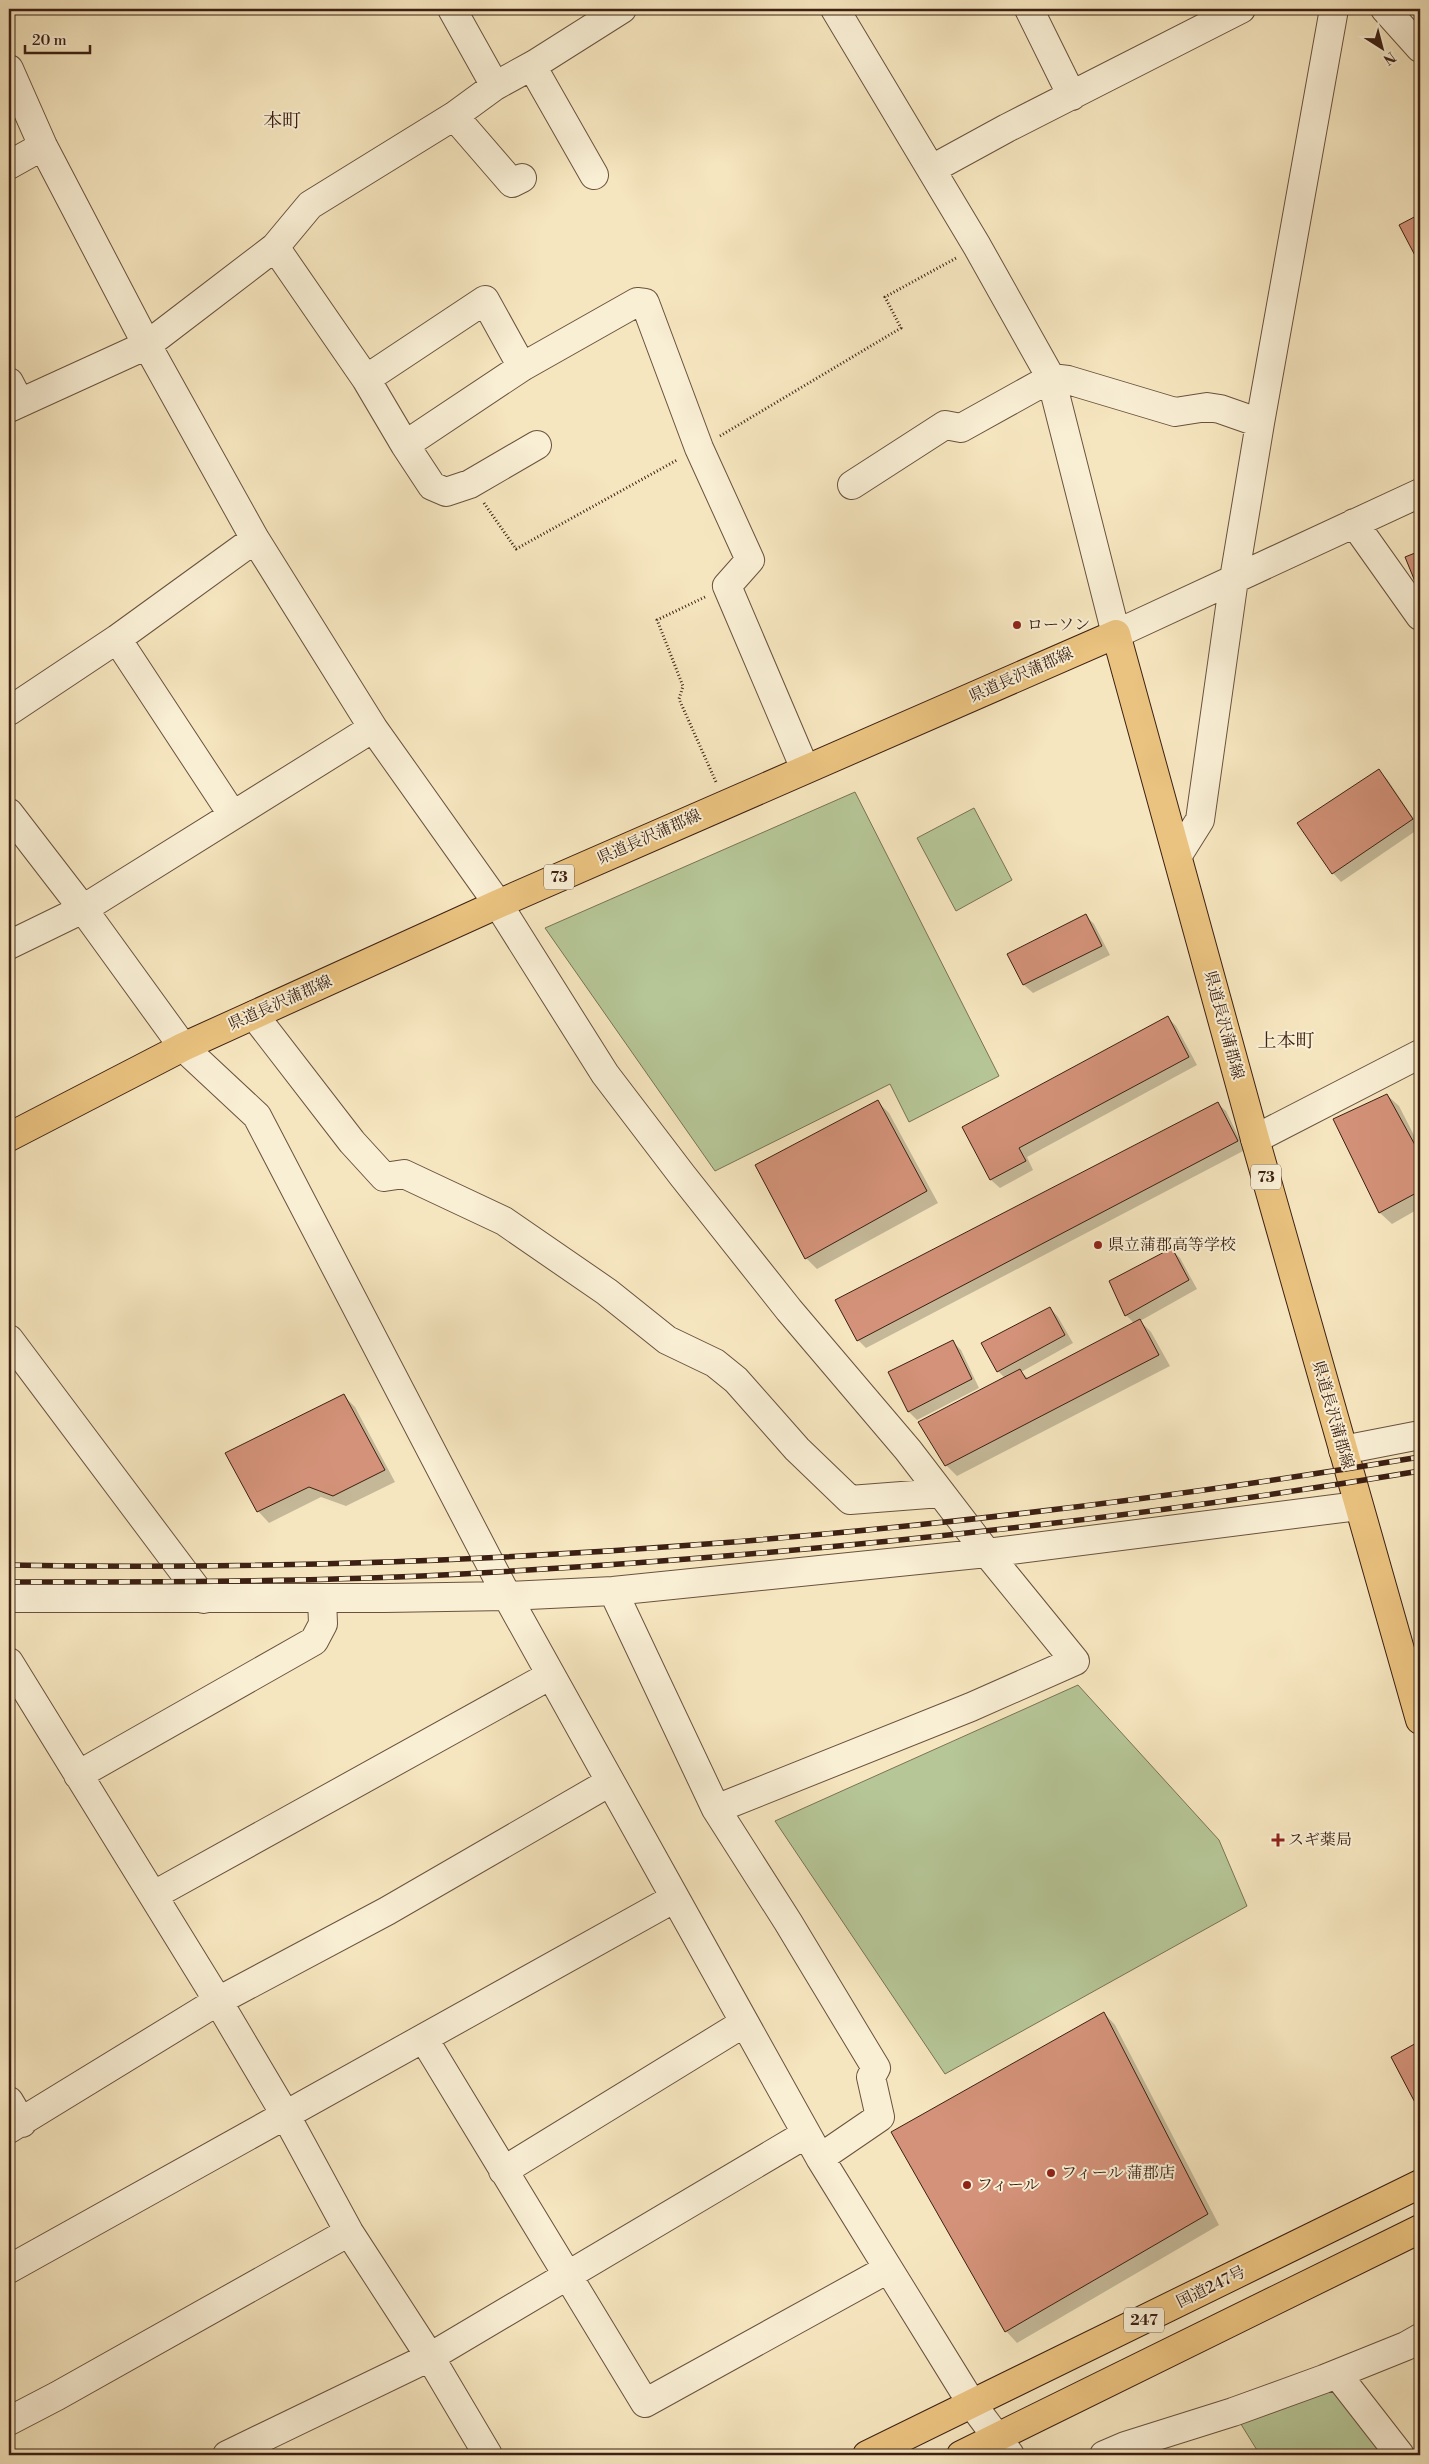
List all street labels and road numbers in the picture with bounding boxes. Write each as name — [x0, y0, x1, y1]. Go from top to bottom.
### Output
street label: 県道長沢蒲郡線 — [966, 643, 1076, 707]
street label: 県道長沢蒲郡線 — [594, 805, 704, 869]
road number: 73 — [544, 864, 574, 890]
street label: 県道長沢蒲郡線 — [1200, 968, 1248, 1082]
street label: 県道長沢蒲郡線 — [225, 971, 335, 1035]
road number: 73 — [1251, 1164, 1281, 1190]
street label: 県道長沢蒲郡線 — [1308, 1358, 1358, 1472]
street label: 国道247号 — [1173, 2262, 1249, 2312]
road number: 247 — [1124, 2308, 1164, 2332]

